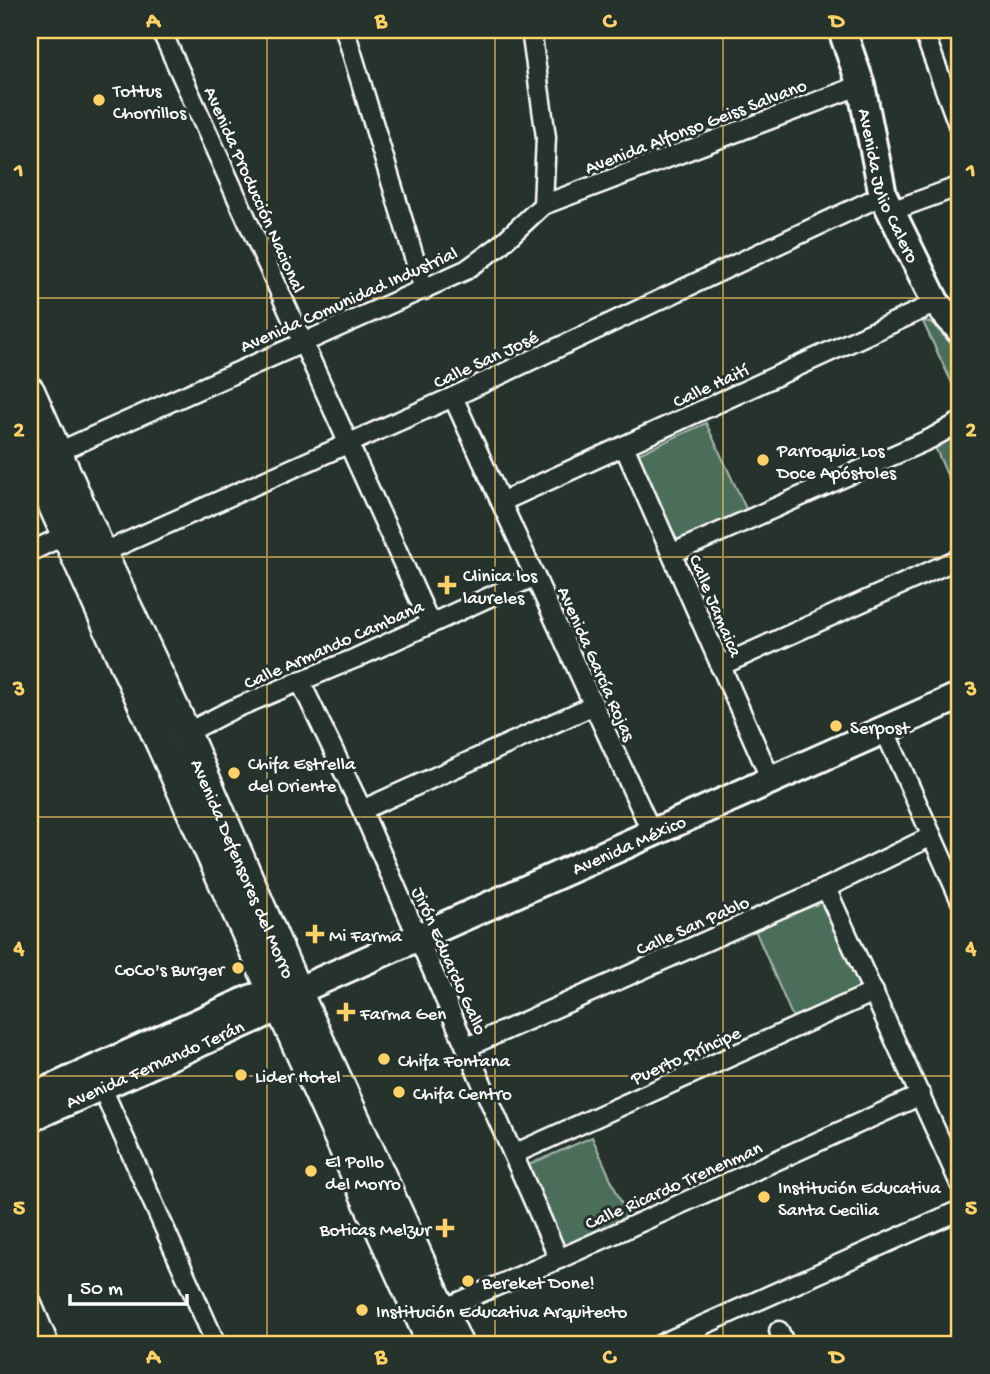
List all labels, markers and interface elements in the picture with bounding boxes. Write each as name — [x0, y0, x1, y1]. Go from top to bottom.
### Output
text: A — [145, 9, 161, 36]
text: B — [374, 9, 388, 36]
text: C — [603, 9, 618, 36]
text: D — [828, 9, 846, 36]
street label: Avenida Alfonso Geiss Salvano — [582, 75, 811, 181]
place label: Tottus Chorrillos — [112, 81, 187, 126]
street label: Avenida Producción Nacional — [197, 84, 309, 297]
marker: Tottus Chorrillos — [91, 92, 107, 108]
street label: Avenida Julio Calero — [851, 107, 923, 268]
text: 1 — [13, 158, 24, 185]
text: 1 — [965, 158, 976, 185]
street label: Avenida Comunidad Industrial — [237, 243, 462, 360]
street label: Calle San José — [430, 327, 543, 396]
street label: Calle Haití — [670, 359, 754, 415]
text: 2 — [13, 418, 25, 445]
text: 2 — [965, 418, 977, 445]
place label: Parroquia Los Doce Apóstoles — [775, 441, 897, 486]
marker: Parroquia Los Doce Apóstoles — [755, 452, 771, 468]
street label: Calle Jamaica — [682, 552, 746, 663]
place label: Clinica los laureles — [463, 566, 538, 611]
marker: Clinica los laureles — [437, 575, 457, 595]
street label: Avenida García Rojas — [550, 584, 640, 746]
street label: Calle Armando Cambana — [241, 596, 429, 696]
text: 3 — [12, 677, 25, 704]
text: 3 — [964, 677, 977, 704]
marker: Serpost — [828, 718, 844, 734]
place label: Serpost — [850, 718, 912, 741]
place label: Chifa Estrella del Oriente — [248, 754, 357, 799]
street label: Avenida Defensores del Morro — [184, 756, 298, 983]
marker: Chifa Estrella del Oriente — [226, 765, 242, 781]
street label: Avenida México — [569, 811, 690, 882]
street label: Jirón Eduardo Gallo — [405, 884, 491, 1039]
street label: Calle San Pablo — [633, 892, 754, 962]
marker: Mi Farma — [307, 926, 323, 942]
place label: Mi Farma — [329, 926, 403, 949]
text: 4 — [13, 936, 25, 963]
text: 4 — [965, 936, 977, 963]
place label: CoCo's Burger — [115, 960, 226, 983]
marker: CoCo's Burger — [230, 960, 246, 976]
marker: Farma Gen — [338, 1004, 354, 1020]
place label: Farma Gen — [359, 1004, 446, 1027]
street label: Avenida Fernando Terán — [63, 1017, 248, 1116]
street label: Puerto Príncipe — [627, 1023, 745, 1092]
marker: Chifa Fontana — [376, 1051, 392, 1067]
place label: Chifa Fontana — [398, 1051, 511, 1074]
marker: Lider Hotel — [233, 1067, 249, 1083]
place label: Lider Hotel — [255, 1067, 341, 1090]
marker: Chifa Centro — [391, 1084, 407, 1100]
place label: Chifa Centro — [413, 1084, 512, 1107]
street label: Calle Ricardo Trenenman — [582, 1138, 767, 1237]
place label: El Pollo del Morro — [325, 1152, 401, 1197]
marker: El Pollo del Morro — [303, 1163, 319, 1179]
place label: Institución Educativa Santa Cecilia — [778, 1178, 942, 1223]
marker: Institución Educativa Santa Cecilia — [756, 1189, 772, 1205]
text: 5 — [13, 1196, 25, 1223]
text: 5 — [965, 1196, 977, 1223]
place label: Boticas Melzur — [319, 1220, 433, 1243]
marker: Boticas Melzur — [437, 1220, 453, 1236]
scale bar — [70, 1262, 187, 1306]
marker: Bereket Done! — [460, 1273, 476, 1289]
place label: Bereket Done! — [481, 1273, 595, 1296]
text: 50 m — [80, 1278, 123, 1303]
marker: Institución Educativa Arquitecto — [354, 1302, 370, 1318]
place label: Institución Educativa Arquitecto — [376, 1302, 627, 1325]
text: A — [145, 1345, 161, 1372]
text: B — [374, 1345, 388, 1372]
text: C — [603, 1345, 618, 1372]
text: D — [828, 1345, 846, 1372]

